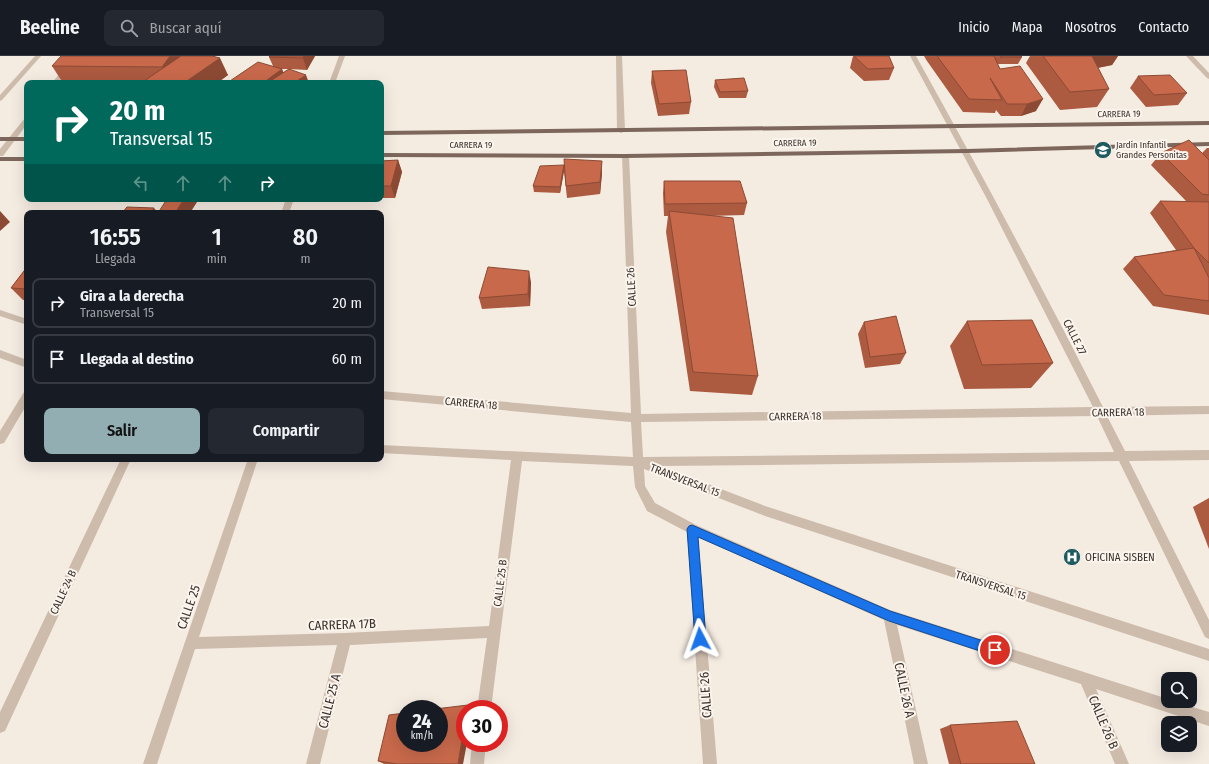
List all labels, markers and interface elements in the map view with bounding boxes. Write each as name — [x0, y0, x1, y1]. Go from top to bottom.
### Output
search box — [104, 10, 384, 46]
text: Beeline — [20, 16, 80, 39]
icon: search — [118, 17, 140, 39]
text: Buscar aquí — [150, 19, 221, 37]
text: Inicio — [958, 19, 990, 36]
text: Mapa — [1012, 19, 1043, 36]
text: Nosotros — [1065, 19, 1116, 36]
text: Contacto — [1138, 19, 1189, 36]
text: 20 m — [110, 94, 165, 127]
icon: right — [44, 96, 96, 148]
street label: CARRERA 19 — [1097, 109, 1141, 119]
text: Transversal 15 — [110, 128, 213, 150]
street label: CARRERA 19 — [773, 138, 817, 148]
street label: CARRERA 19 — [450, 140, 492, 150]
school or university icon: Jardín Infantil Grandes Personitas — [1093, 140, 1113, 160]
place label: Jardín Infantil Grandes Personitas — [1116, 140, 1187, 160]
icon: left — [130, 172, 152, 194]
icon: ahead — [172, 172, 194, 194]
icon: ahead — [214, 172, 236, 194]
icon: right — [256, 172, 278, 194]
text: 16:55 — [90, 223, 141, 251]
text: 1 — [212, 223, 222, 251]
text: 80 — [293, 223, 318, 251]
text: Llegada — [95, 251, 136, 266]
text: min — [207, 251, 227, 266]
text: m — [300, 251, 310, 266]
street label: CALLE 26 — [624, 267, 639, 307]
text: Gira a la derecha — [80, 287, 184, 305]
icon: right — [46, 292, 68, 314]
text: 20 m — [333, 294, 362, 312]
text: Transversal 15 — [80, 305, 154, 320]
street label: CALLE 27 — [1060, 317, 1089, 358]
icon: arrive — [46, 348, 68, 370]
text: Llegada al destino — [80, 350, 194, 368]
text: 60 m — [332, 350, 362, 368]
street label: CARRERA 18 — [444, 395, 498, 412]
street label: CARRERA 18 — [1092, 406, 1145, 419]
button: Salir — [44, 408, 200, 454]
button: Compartir — [208, 408, 364, 454]
street label: CARRERA 18 — [769, 410, 822, 423]
street label: TRANSVERSAL 15 — [648, 461, 721, 500]
hospital icon: OFICINA SISBEN — [1062, 547, 1082, 567]
place label: OFICINA SISBEN — [1085, 551, 1155, 564]
street label: CALLE 25 B — [491, 559, 510, 607]
street label: CALLE 24 B — [48, 568, 79, 616]
street label: TRANSVERSAL 15 — [954, 568, 1028, 603]
street label: CALLE 25 — [174, 583, 203, 631]
street label: CARRERA 17B — [308, 616, 376, 633]
position arrow — [679, 618, 721, 660]
pin — [978, 633, 1012, 667]
icon: arrive — [984, 639, 1006, 661]
street label: CALLE 26 A — [891, 661, 918, 719]
street label: CALLE 26 — [696, 671, 715, 719]
street label: CALLE 25 A — [315, 672, 344, 730]
map controls — [1161, 672, 1197, 752]
button: search — [1161, 672, 1197, 708]
street label: CALLE 26 B — [1086, 693, 1121, 751]
speed limit sign: 30 — [456, 700, 508, 752]
text: 24 — [412, 709, 432, 733]
button: layers — [1161, 716, 1197, 752]
text: km/h — [411, 730, 433, 742]

